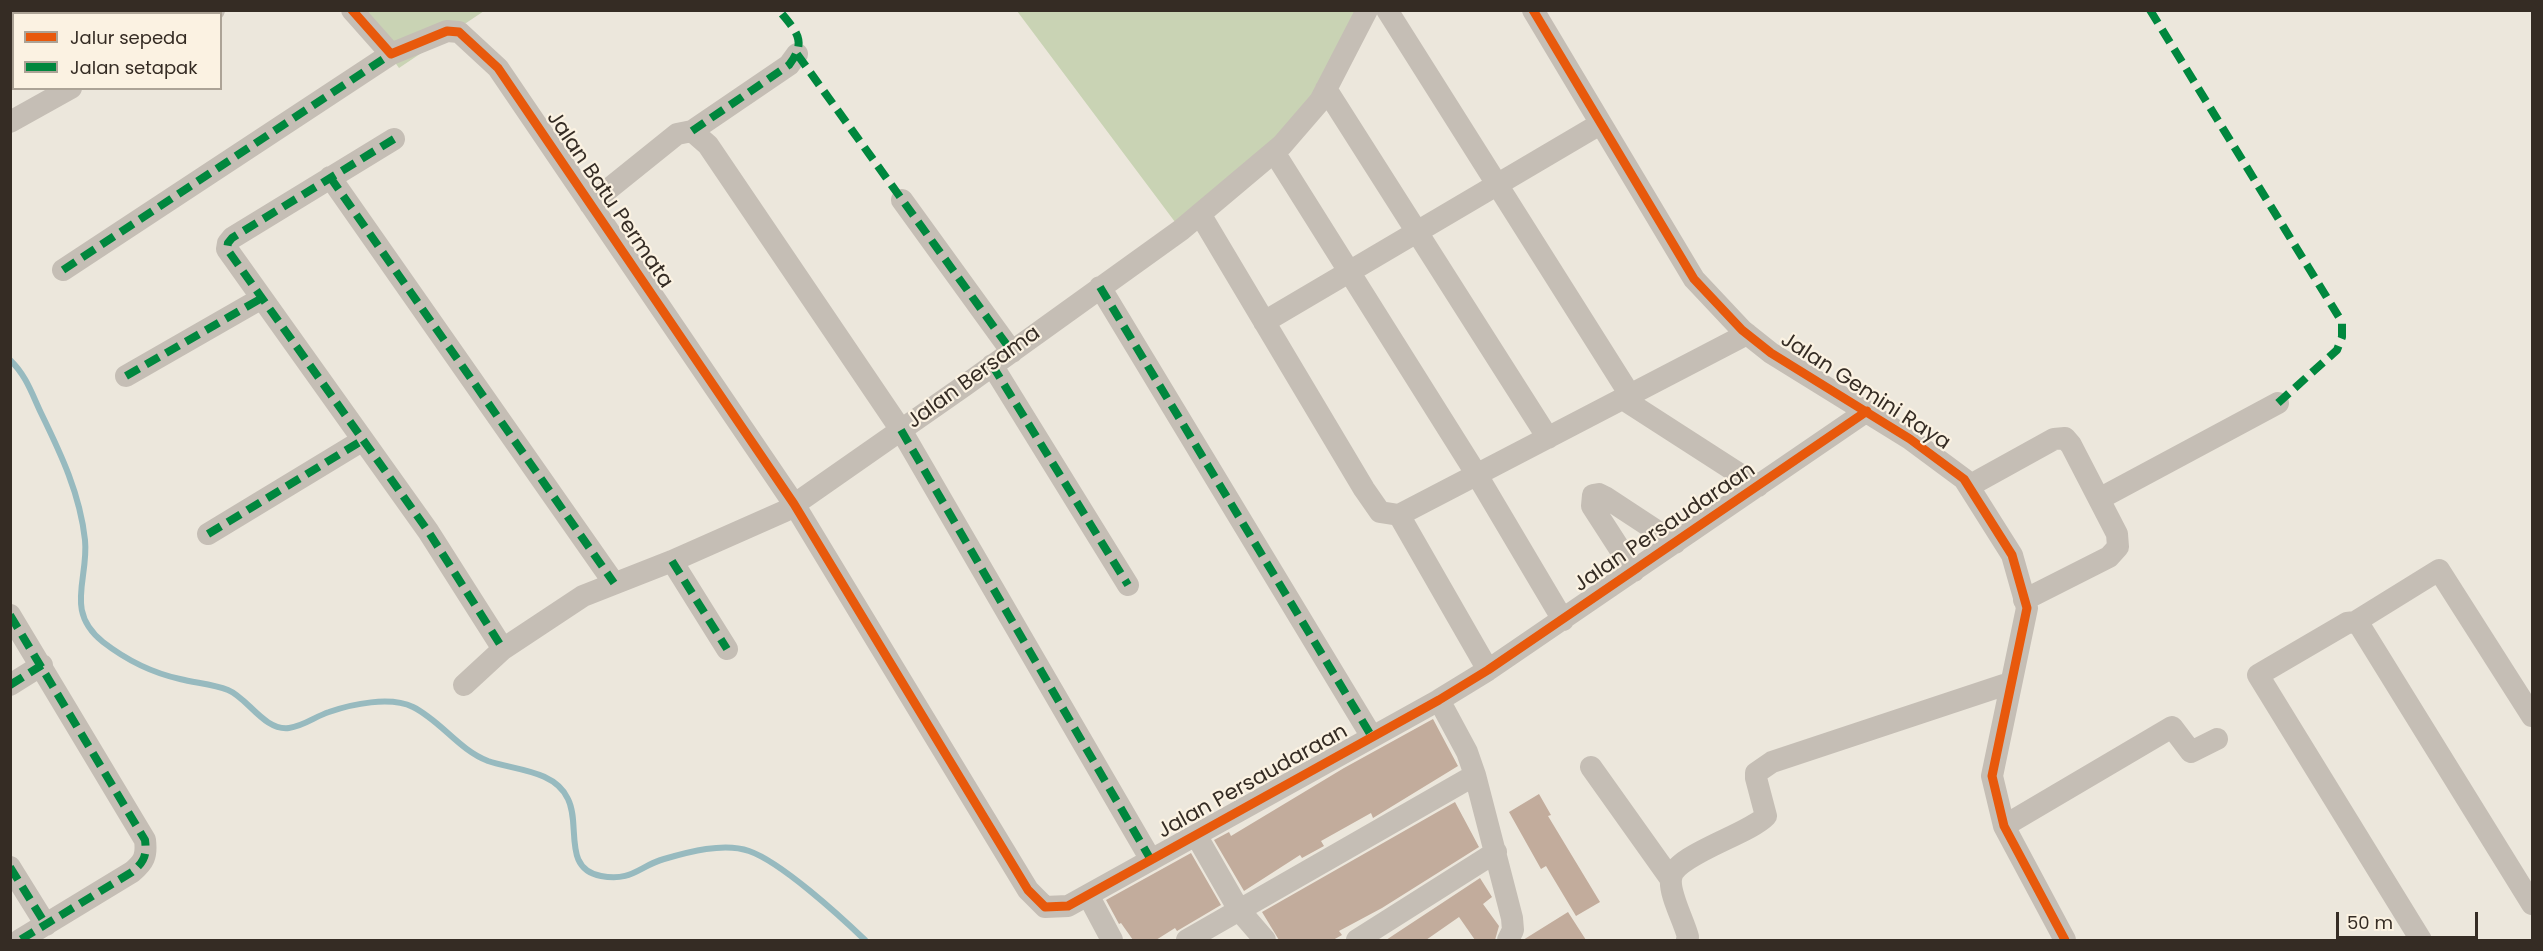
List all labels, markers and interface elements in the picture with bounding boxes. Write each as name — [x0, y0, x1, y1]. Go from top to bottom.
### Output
legend — [12, 12, 222, 90]
text: Jalur sepeda — [70, 25, 187, 50]
text: Jalan setapak — [70, 55, 198, 80]
street label: Jalan Batu Permata — [540, 107, 678, 293]
street label: Jalan Bersama — [903, 321, 1045, 435]
street label: Jalan Gemini Raya — [1775, 328, 1955, 456]
street label: Jalan Persaudaraan — [1569, 458, 1761, 598]
street label: Jalan Persaudaraan — [1154, 719, 1352, 845]
scale bar — [2339, 900, 2482, 938]
text: 50 m — [2347, 910, 2393, 935]

